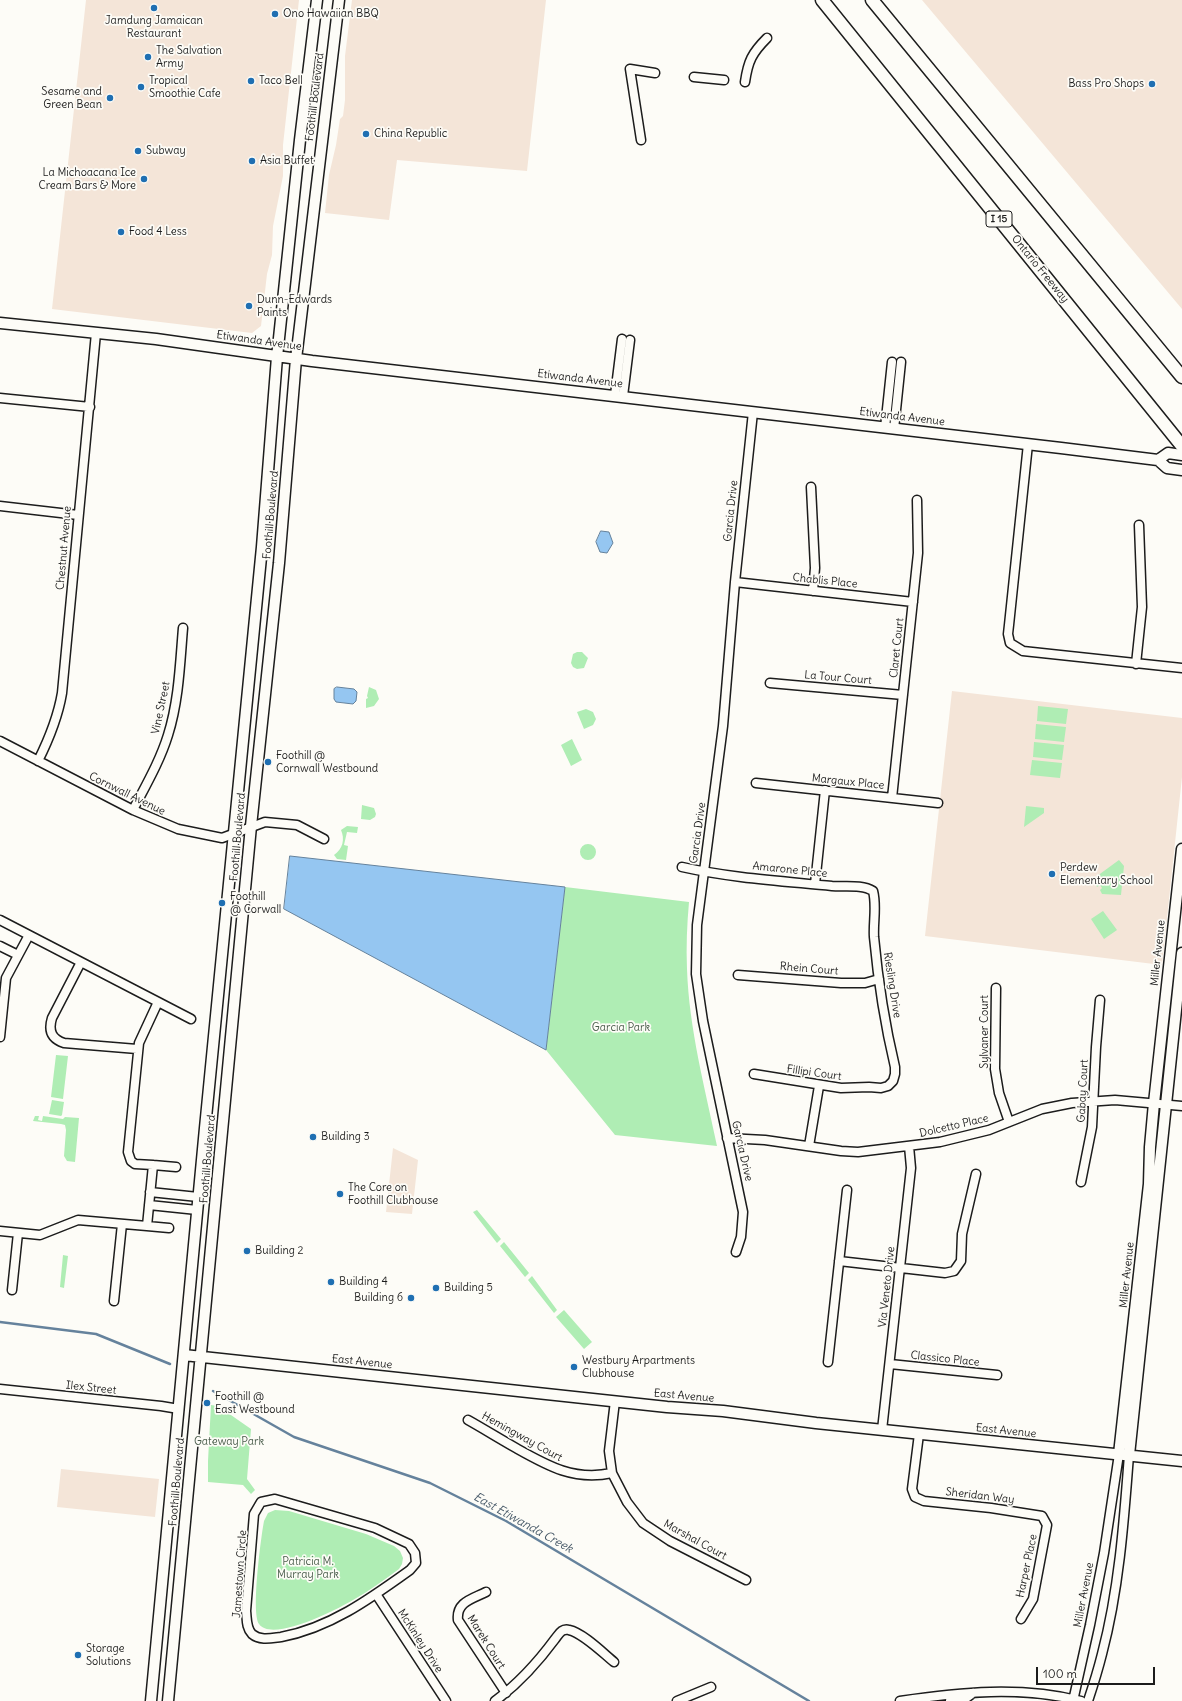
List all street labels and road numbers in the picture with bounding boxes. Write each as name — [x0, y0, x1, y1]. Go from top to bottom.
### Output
street label: Foothill Boulevard — [303, 52, 327, 142]
road number: I 15 — [986, 211, 1012, 227]
street label: Ontario Freeway — [1009, 232, 1071, 306]
street label: Etiwanda Avenue — [215, 328, 303, 354]
street label: Etiwanda Avenue — [537, 367, 623, 391]
street label: Etiwanda Avenue — [859, 405, 945, 429]
street label: Foothill Boulevard — [261, 470, 281, 560]
street label: Garcia Drive — [721, 480, 741, 542]
street label: Chestnut Avenue — [54, 506, 74, 590]
street label: Chablis Place — [792, 571, 858, 591]
street label: Claret Court — [887, 617, 907, 679]
street label: La Tour Court — [804, 668, 872, 688]
street label: Vine Street — [149, 680, 173, 736]
street label: Cornwall Avenue — [87, 770, 167, 818]
street label: Margaux Place — [811, 772, 885, 792]
street label: Foothill Boulevard — [228, 792, 248, 882]
street label: Garcia Drive — [687, 802, 709, 864]
street label: Amarone Place — [752, 860, 828, 880]
street label: Miller Avenue — [1148, 919, 1168, 987]
street label: Riesling Drive — [880, 951, 904, 1019]
street label: Rhein Court — [779, 960, 839, 978]
street label: Sylvaner Court — [978, 995, 992, 1069]
street label: Gabay Court — [1075, 1059, 1091, 1123]
street label: Fillipi Court — [786, 1063, 842, 1083]
street label: Dolcetto Place — [918, 1112, 990, 1140]
street label: Foothill Boulevard — [198, 1114, 218, 1204]
street label: Garcia Drive — [729, 1120, 755, 1182]
street label: Miller Avenue — [1117, 1241, 1137, 1309]
street label: Via Veneto Drive — [876, 1246, 898, 1328]
street label: Classico Place — [910, 1349, 980, 1369]
street label: East Avenue — [331, 1352, 393, 1372]
street label: Ilex Street — [65, 1379, 117, 1397]
street label: East Avenue — [653, 1387, 715, 1405]
street label: Hemingway Court — [479, 1409, 565, 1465]
street label: East Avenue — [975, 1421, 1037, 1441]
street label: Foothill Boulevard — [167, 1437, 187, 1527]
street label: Sheridan Way — [945, 1485, 1015, 1507]
street label: Marshal Court — [661, 1517, 729, 1563]
street label: Jamestown Circle — [230, 1530, 250, 1618]
street label: Harper Place — [1014, 1533, 1040, 1599]
street label: Miller Avenue — [1071, 1561, 1097, 1629]
street label: McKinley Drive — [394, 1607, 446, 1675]
street label: Marek Court — [464, 1612, 508, 1672]

